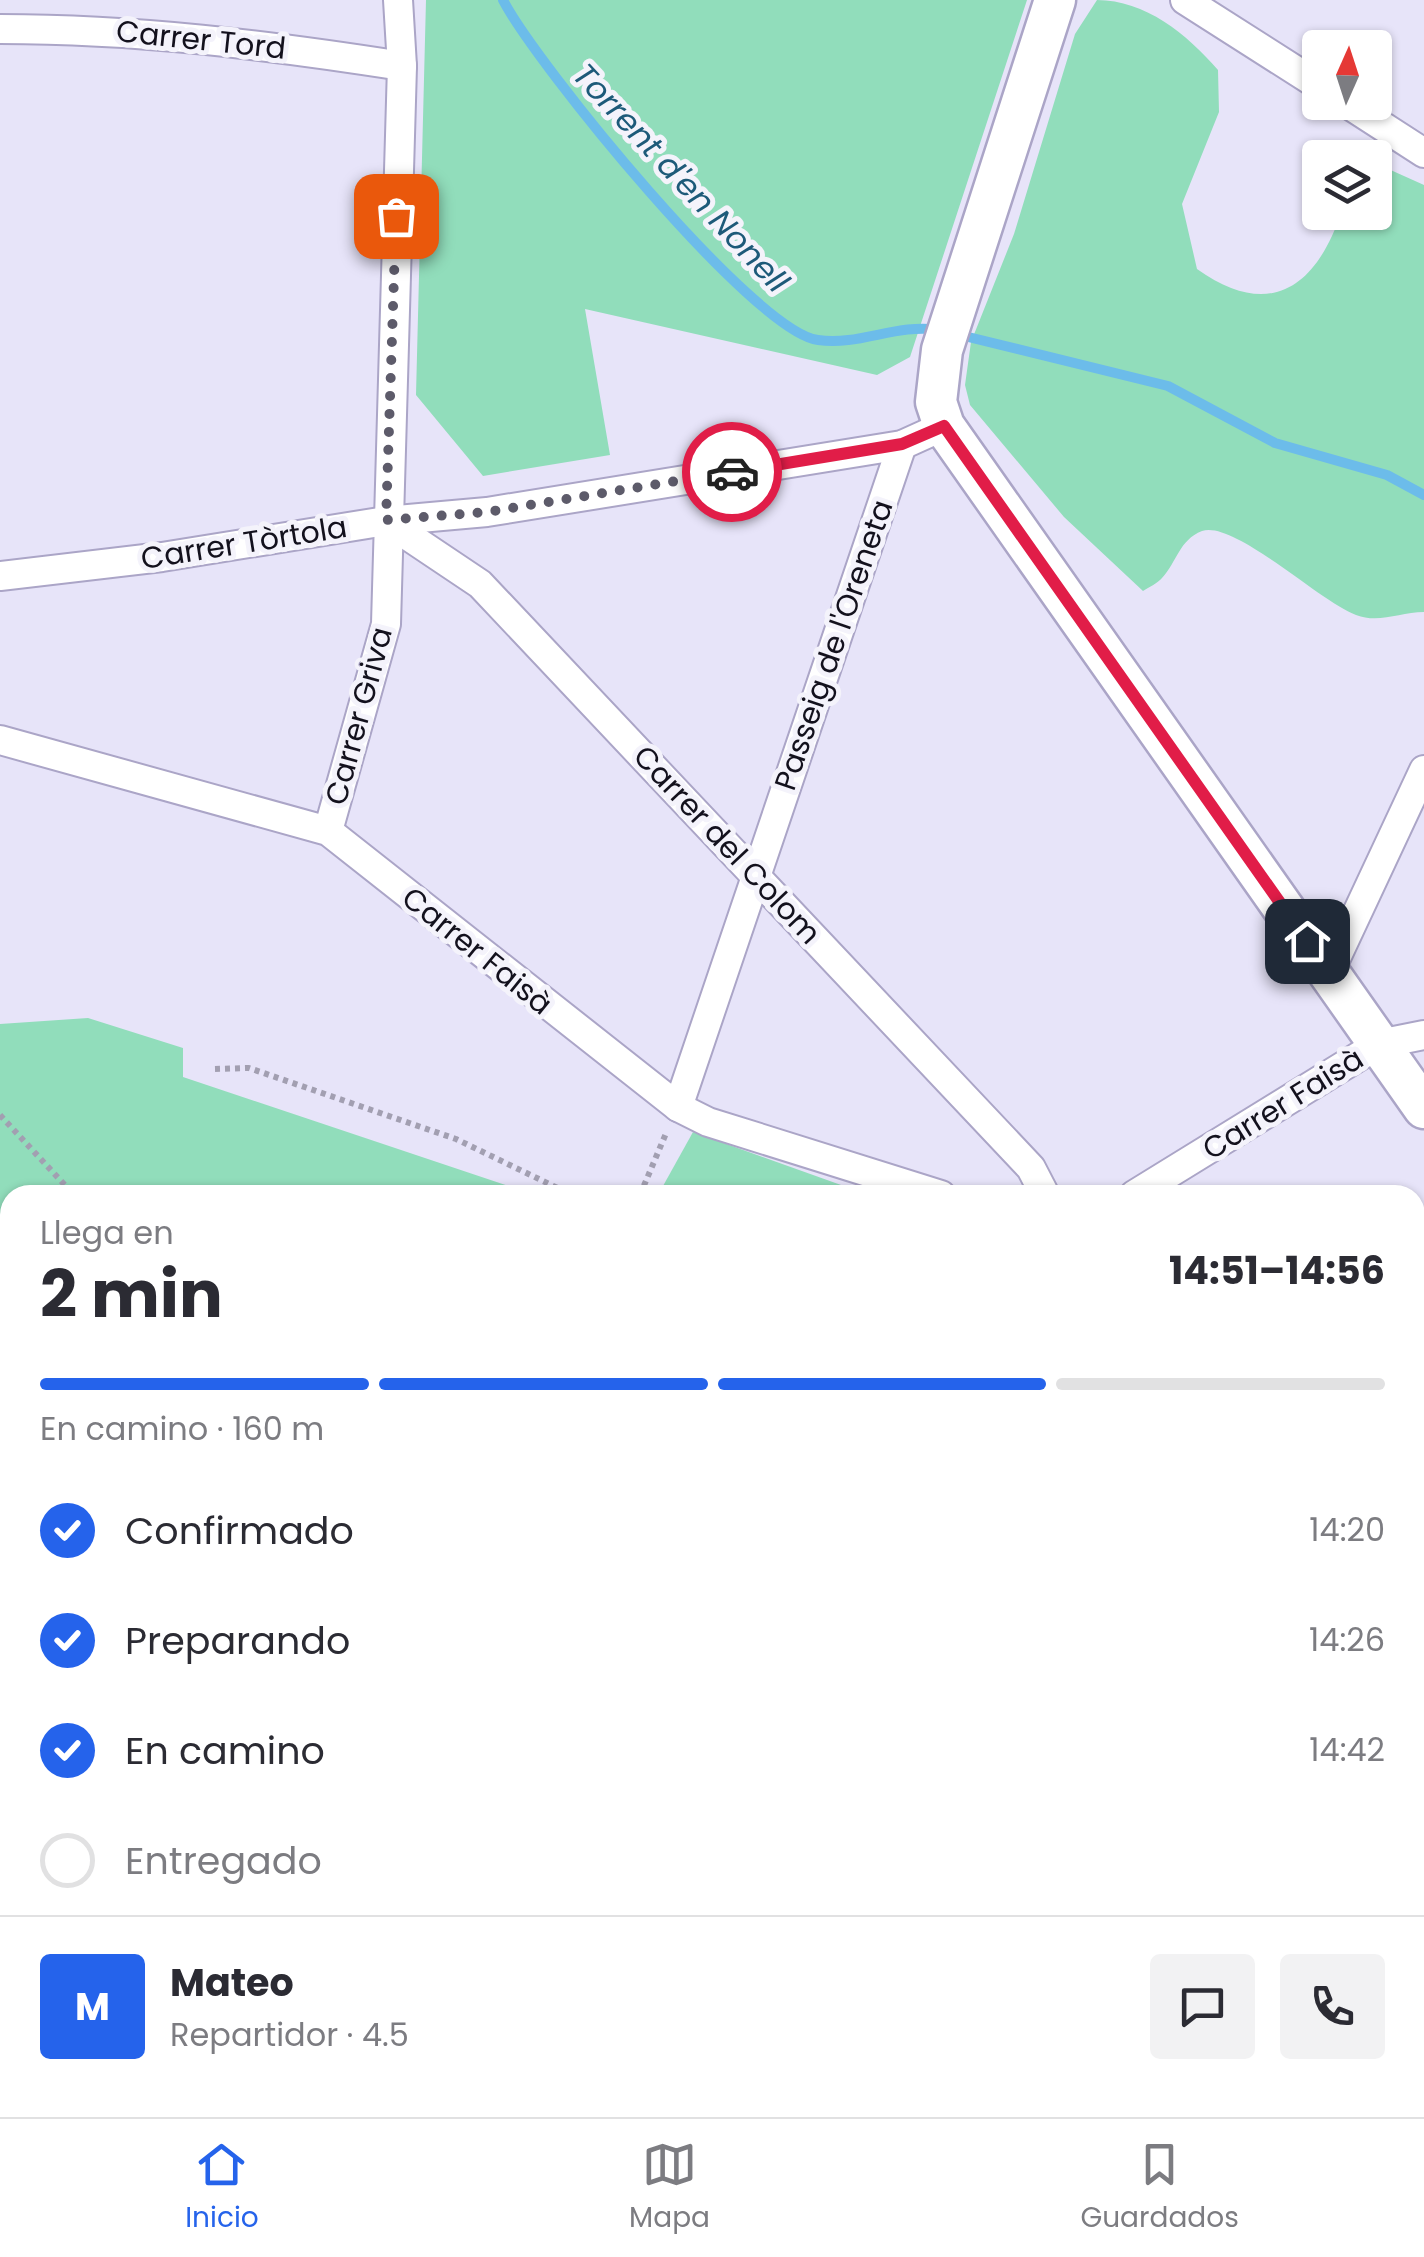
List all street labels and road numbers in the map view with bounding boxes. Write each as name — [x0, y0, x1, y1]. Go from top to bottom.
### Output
street label: Carrer Tord — [114, 9, 288, 70]
street label: Passeig de l'Oreneta — [764, 494, 903, 796]
street label: Carrer Tòrtola — [138, 505, 350, 580]
street label: Carrer Griva — [314, 622, 403, 810]
street label: Carrer del Colom — [624, 736, 831, 954]
street label: Carrer Faisà — [393, 877, 562, 1025]
street label: Carrer Faisà — [1194, 1037, 1371, 1170]

